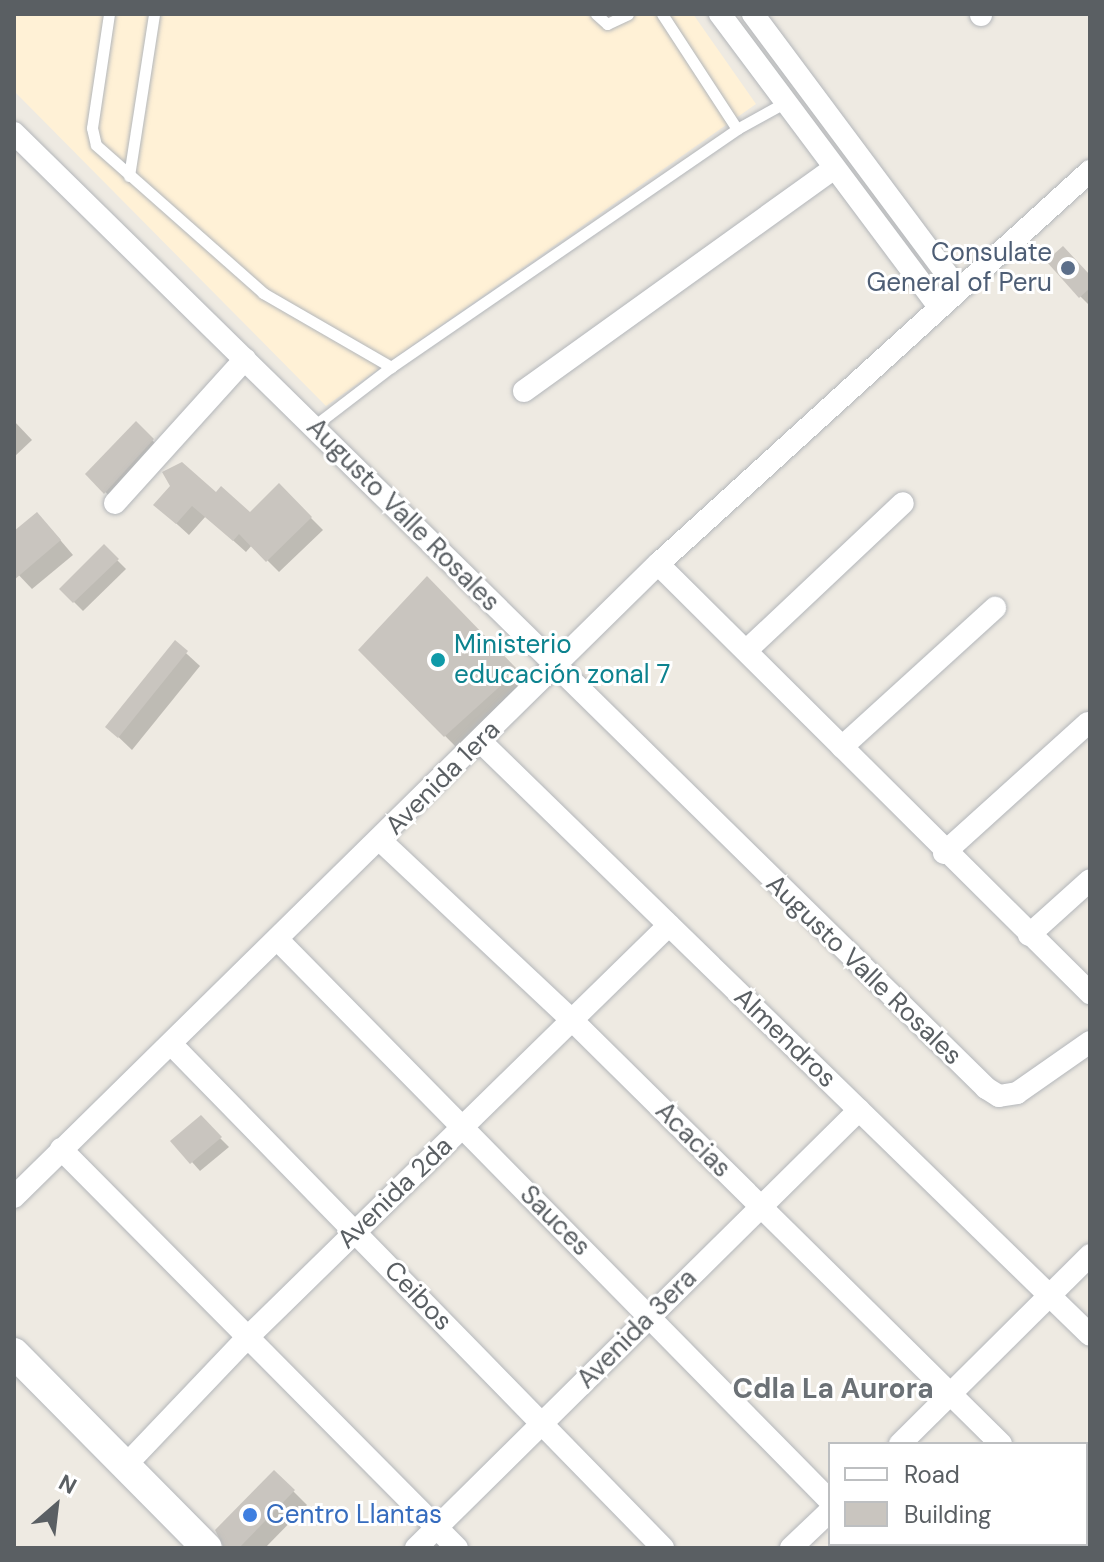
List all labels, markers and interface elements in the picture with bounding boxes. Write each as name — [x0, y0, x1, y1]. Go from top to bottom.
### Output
place label: Consulate General of Peru — [867, 237, 1052, 298]
marker: Consulate General of Peru — [1059, 259, 1077, 277]
street label: Augusto Valle Rosales — [300, 412, 506, 618]
place label: Ministerio educación zonal 7 — [454, 629, 670, 690]
marker: Ministerio educación zonal 7 — [429, 651, 447, 669]
street label: Avenida 1era — [379, 714, 507, 842]
street label: Augusto Valle Rosales — [760, 868, 968, 1072]
street label: Almendros — [727, 982, 843, 1094]
street label: Acacias — [649, 1096, 737, 1184]
street label: Avenida 2da — [331, 1131, 459, 1255]
street label: Sauces — [513, 1179, 597, 1263]
street label: Ceibos — [377, 1255, 459, 1337]
street label: Avenida 3era — [571, 1263, 703, 1395]
district label: Cdla La Aurora — [732, 1372, 934, 1406]
legend — [828, 1442, 1088, 1546]
text: Road — [904, 1459, 960, 1490]
north arrow — [16, 1466, 96, 1546]
text: N — [54, 1468, 81, 1501]
place label: Centro Llantas — [266, 1499, 442, 1531]
text: Building — [904, 1499, 991, 1530]
marker: Centro Llantas — [241, 1506, 259, 1524]

